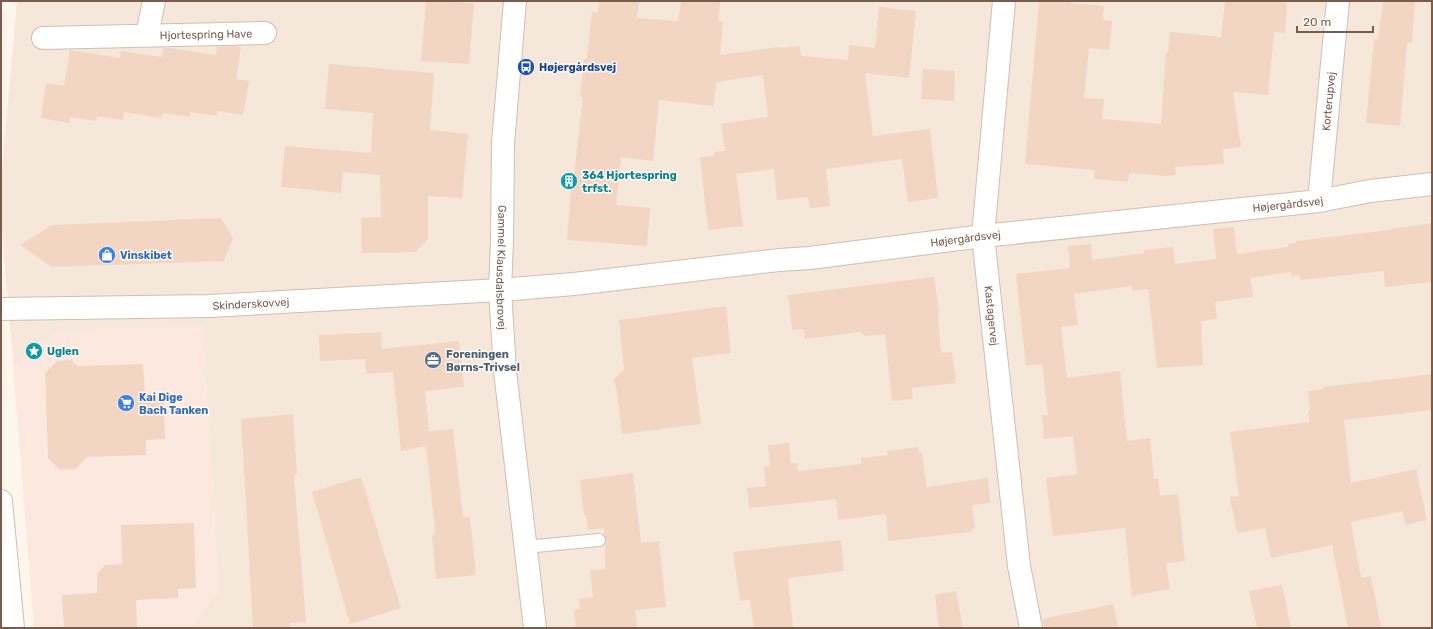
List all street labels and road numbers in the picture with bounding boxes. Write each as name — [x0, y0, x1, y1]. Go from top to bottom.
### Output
street label: Hjortespring Have — [160, 27, 252, 42]
street label: Korterupvej — [1320, 71, 1338, 132]
street label: Højergårdsvej — [1252, 194, 1324, 215]
street label: Gammel Klausdalsbrovej — [493, 205, 508, 330]
street label: Højergårdsvej — [930, 228, 1002, 250]
street label: Kastagervej — [981, 285, 1001, 347]
street label: Skinderskovvej — [212, 296, 290, 313]

